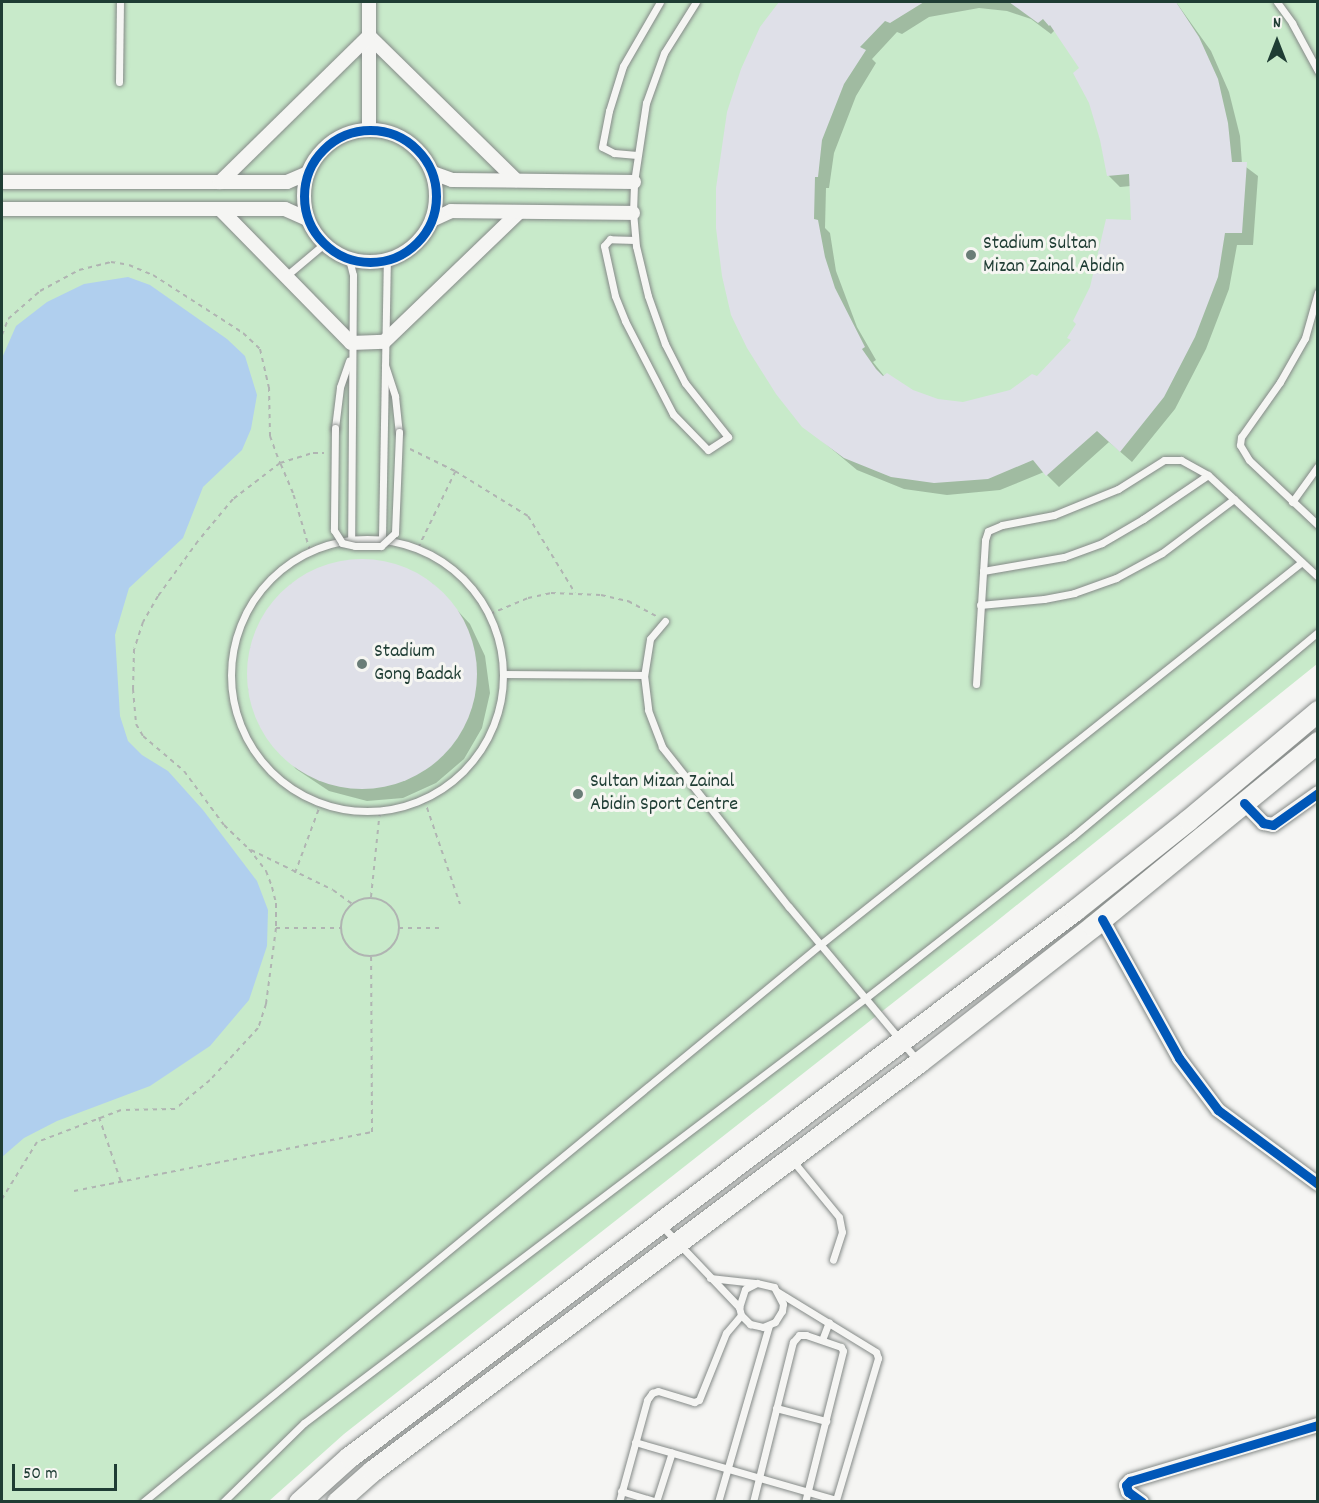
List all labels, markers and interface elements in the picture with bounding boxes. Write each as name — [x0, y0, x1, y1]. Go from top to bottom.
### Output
north arrow — [1247, 12, 1307, 72]
text: N — [1273, 12, 1281, 35]
place label: Stadium Sultan Mizan Zainal Abidin — [983, 232, 1125, 279]
marker: Stadium Sultan Mizan Zainal Abidin — [964, 248, 978, 262]
place label: Stadium Gong Badak — [374, 640, 461, 687]
marker: Stadium Gong Badak — [355, 657, 369, 671]
place label: Sultan Mizan Zainal Abidin Sport Centre — [590, 771, 738, 818]
marker: Sultan Mizan Zainal Abidin Sport Centre — [571, 787, 585, 801]
scale bar — [15, 1452, 120, 1490]
text: 50 m — [23, 1462, 58, 1487]

